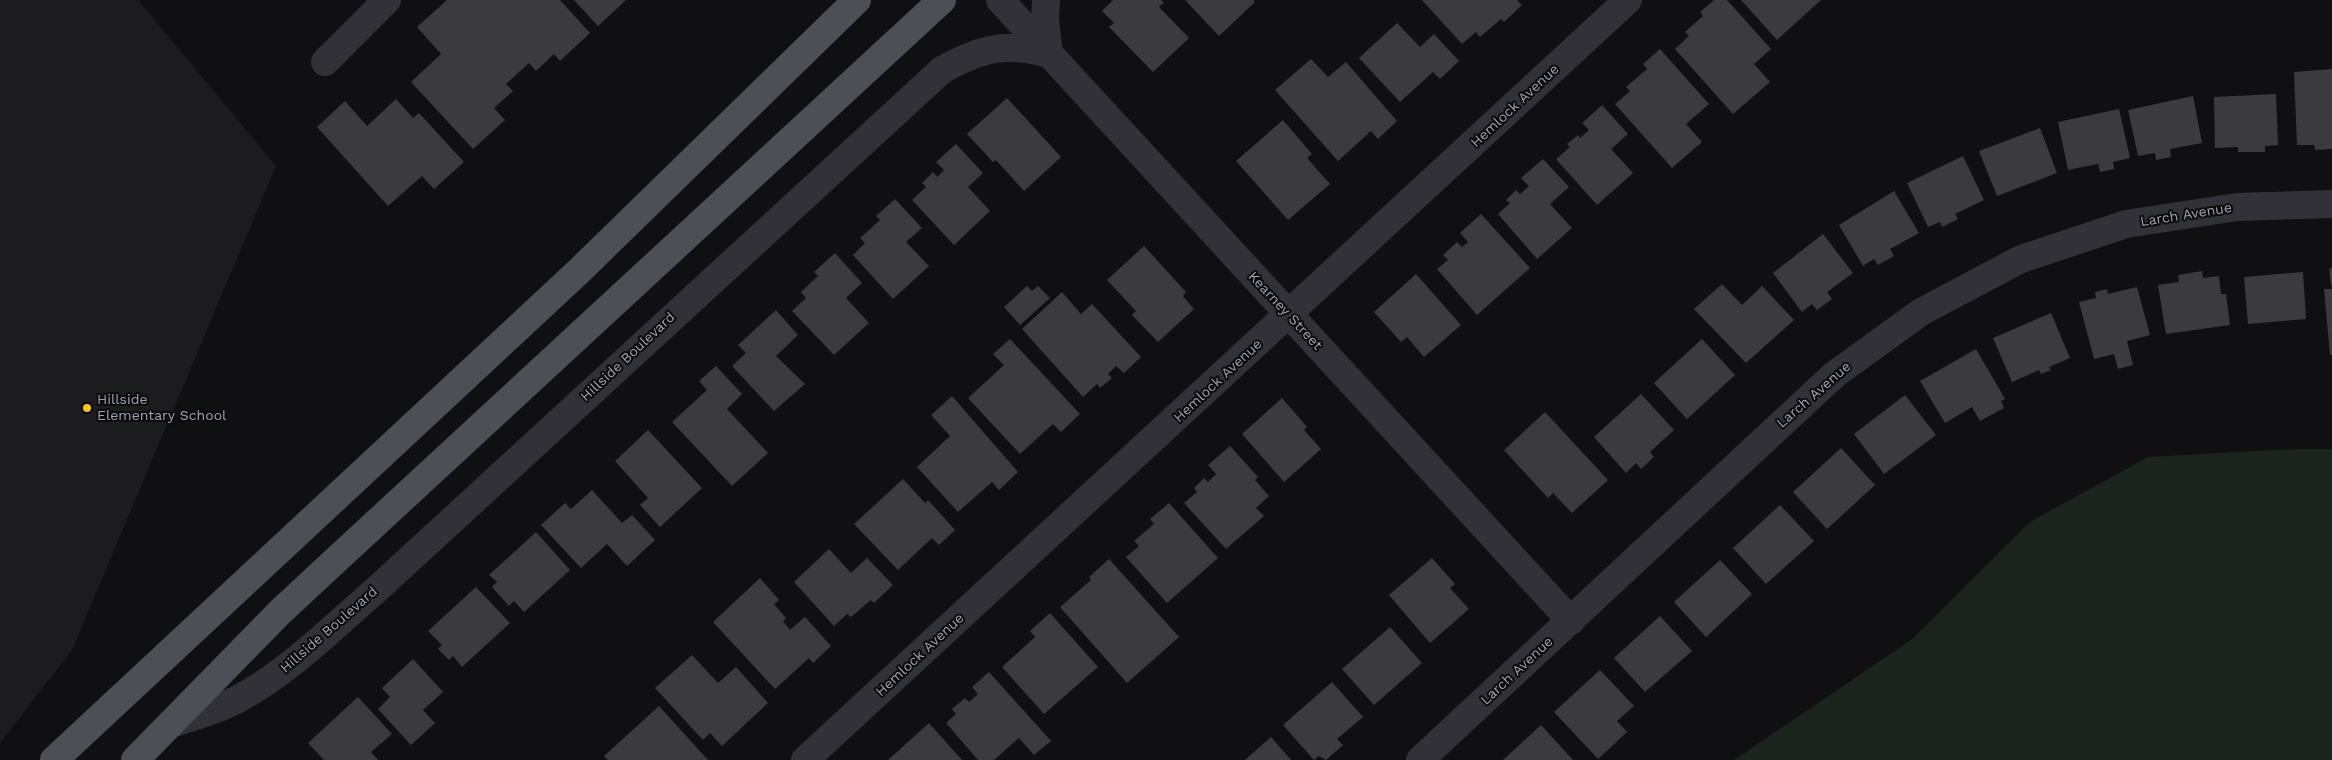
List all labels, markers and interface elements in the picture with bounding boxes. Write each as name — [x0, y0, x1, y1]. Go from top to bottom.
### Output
street label: Hemlock Avenue — [1467, 61, 1563, 151]
street label: Larch Avenue — [2139, 199, 2233, 231]
street label: Kearney Street — [1244, 268, 1326, 354]
street label: Hillside Boulevard — [577, 309, 679, 405]
street label: Hemlock Avenue — [1170, 336, 1266, 426]
street label: Larch Avenue — [1774, 358, 1854, 432]
place label: Hillside Elementary School — [97, 392, 226, 424]
marker: Hillside Elementary School — [81, 402, 93, 414]
street label: Hillside Boulevard — [277, 583, 381, 677]
street label: Hemlock Avenue — [872, 610, 968, 700]
street label: Larch Avenue — [1477, 633, 1557, 709]

